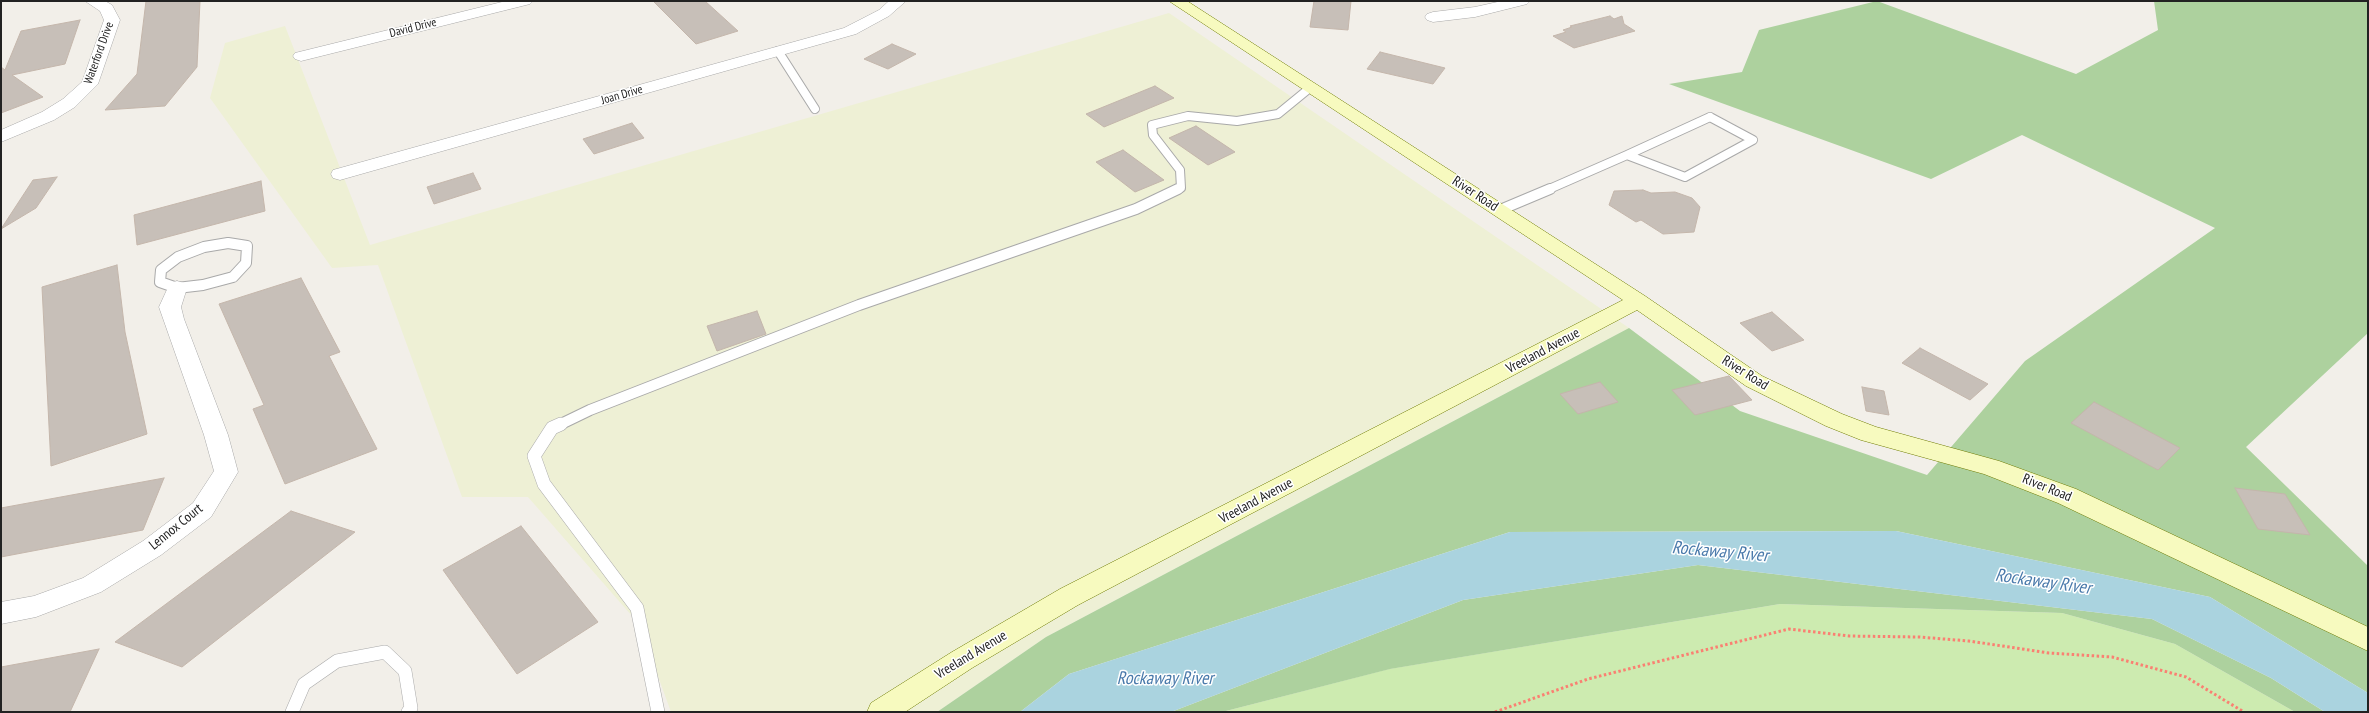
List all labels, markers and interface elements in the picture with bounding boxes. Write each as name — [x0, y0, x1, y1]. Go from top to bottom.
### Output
street label: David Drive — [388, 15, 438, 41]
street label: Waterford Drive — [81, 20, 117, 86]
street label: Joan Drive — [600, 82, 644, 108]
street label: River Road — [1449, 173, 1501, 215]
street label: Vreeland Avenue — [1503, 325, 1583, 377]
street label: River Road — [1719, 352, 1771, 394]
street label: River Road — [2020, 471, 2074, 505]
street label: Vreeland Avenue — [1216, 475, 1296, 527]
street label: Lennox Court — [146, 500, 206, 554]
water label: Rockaway River — [1671, 537, 1769, 567]
water label: Rockaway River — [1994, 565, 2092, 599]
street label: Vreeland Avenue — [932, 627, 1010, 683]
water label: Rockaway River — [1117, 668, 1213, 690]

